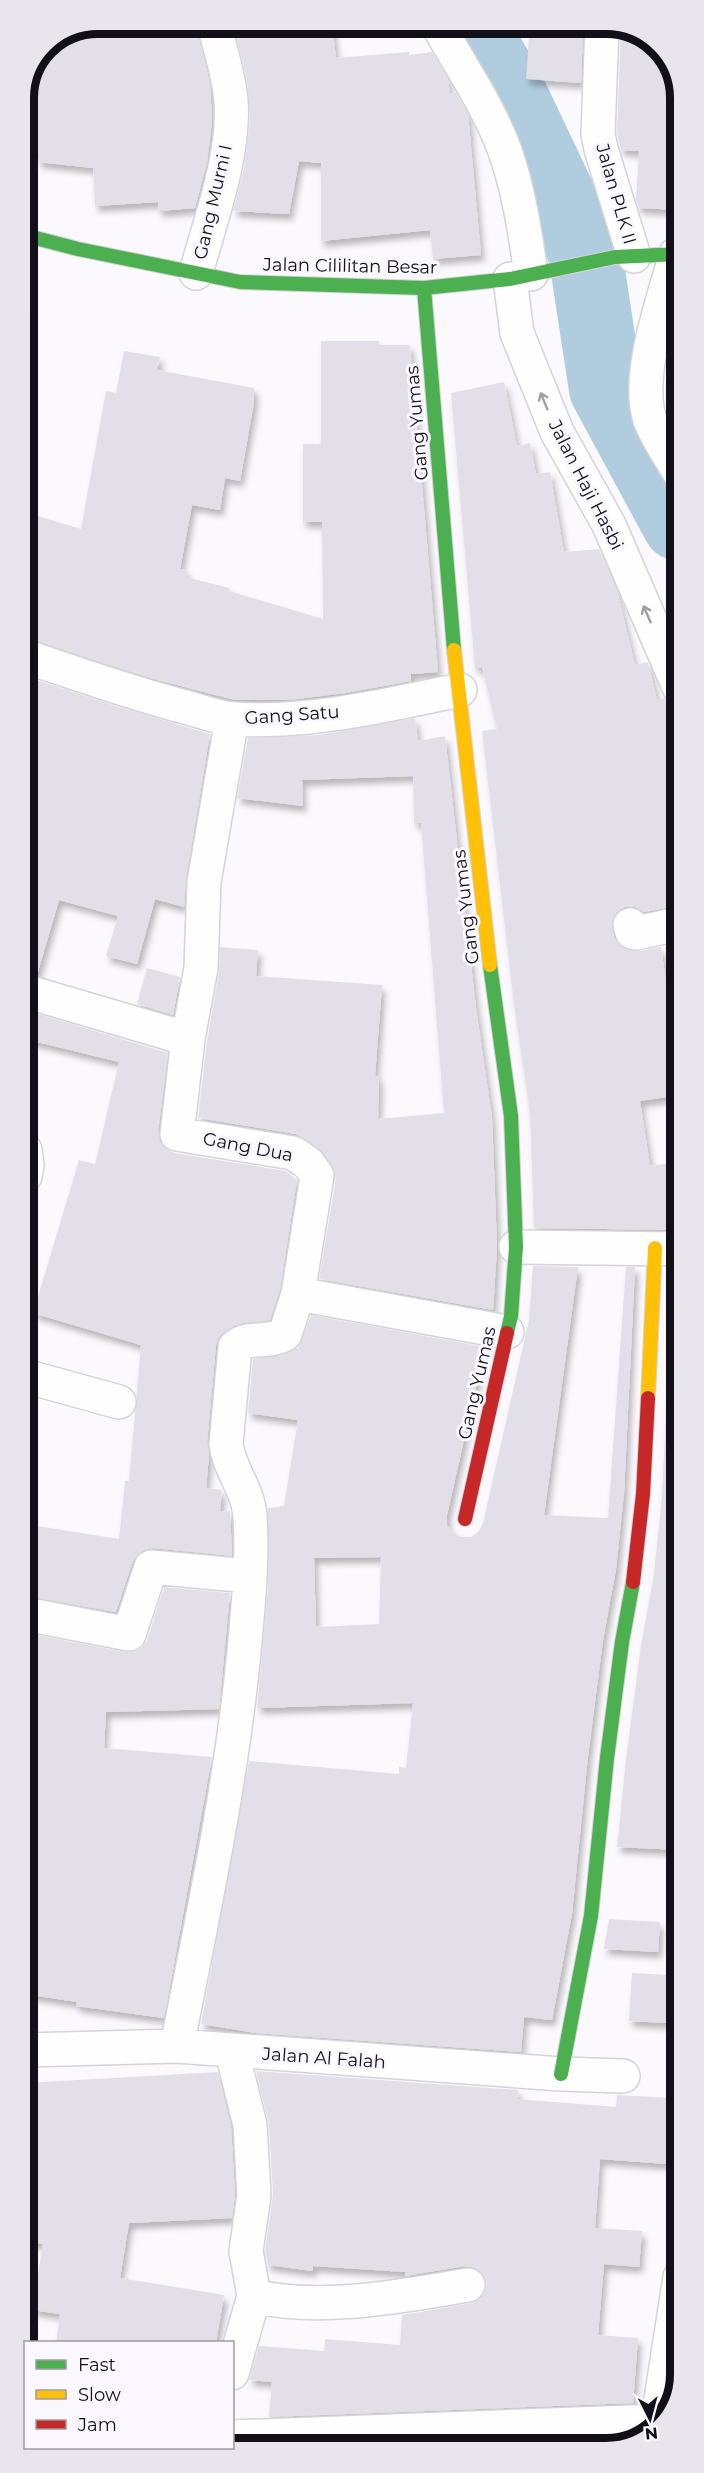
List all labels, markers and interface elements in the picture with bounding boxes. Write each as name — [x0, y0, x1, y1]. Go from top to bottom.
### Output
street label: Jalan PLK II — [591, 140, 641, 247]
street label: Gang Murni I — [189, 142, 237, 262]
street label: Jalan Cililitan Besar — [262, 253, 437, 279]
street label: Gang Yumas — [401, 364, 433, 481]
one-way arrow — [538, 392, 549, 411]
street label: Jalan Haji Hasbi — [543, 415, 628, 554]
one-way arrow — [641, 605, 652, 624]
street label: Gang Satu — [244, 701, 340, 729]
street label: Gang Yumas — [448, 848, 484, 965]
street label: Gang Dua — [201, 1127, 295, 1167]
street label: Gang Yumas — [453, 1324, 501, 1442]
street label: Jalan Al Falah — [261, 2043, 386, 2073]
legend — [24, 2341, 234, 2449]
text: Fast — [78, 2354, 116, 2376]
text: Slow — [78, 2384, 121, 2406]
north arrow — [620, 2389, 680, 2449]
text: Jam — [77, 2414, 117, 2436]
text: N — [644, 2423, 659, 2444]

